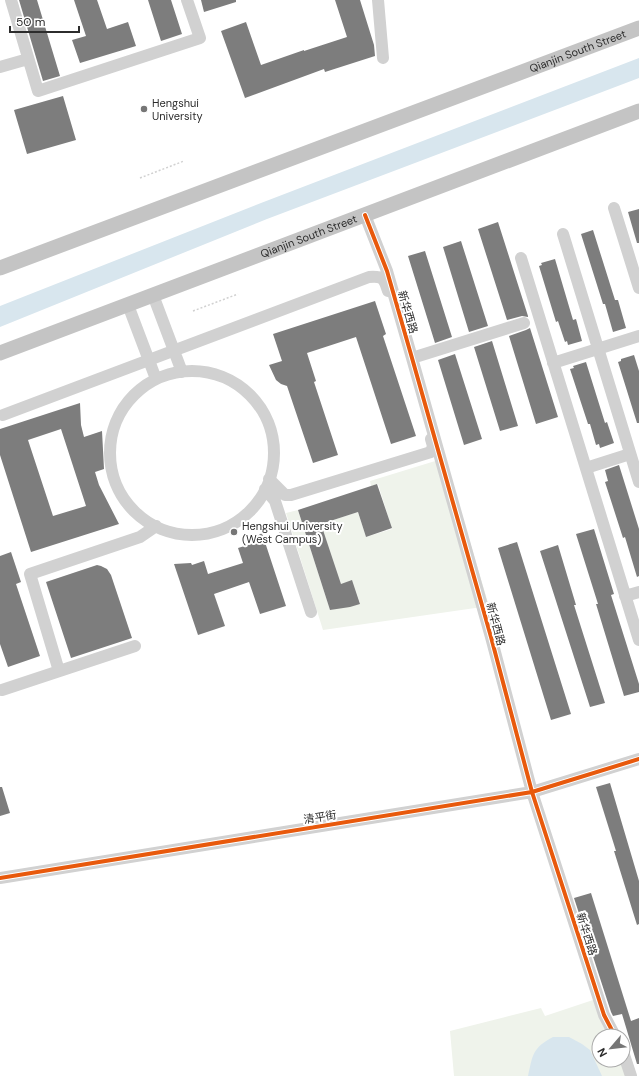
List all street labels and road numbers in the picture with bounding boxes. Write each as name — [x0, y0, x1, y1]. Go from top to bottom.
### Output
street label: Qianjin South Street — [527, 27, 628, 76]
street label: Qianjin South Street — [258, 212, 359, 261]
street label: 新华西路 — [395, 289, 421, 335]
street label: 新华西路 — [484, 601, 508, 647]
street label: 清平街 — [303, 808, 337, 826]
street label: 新华西路 — [574, 911, 600, 957]

